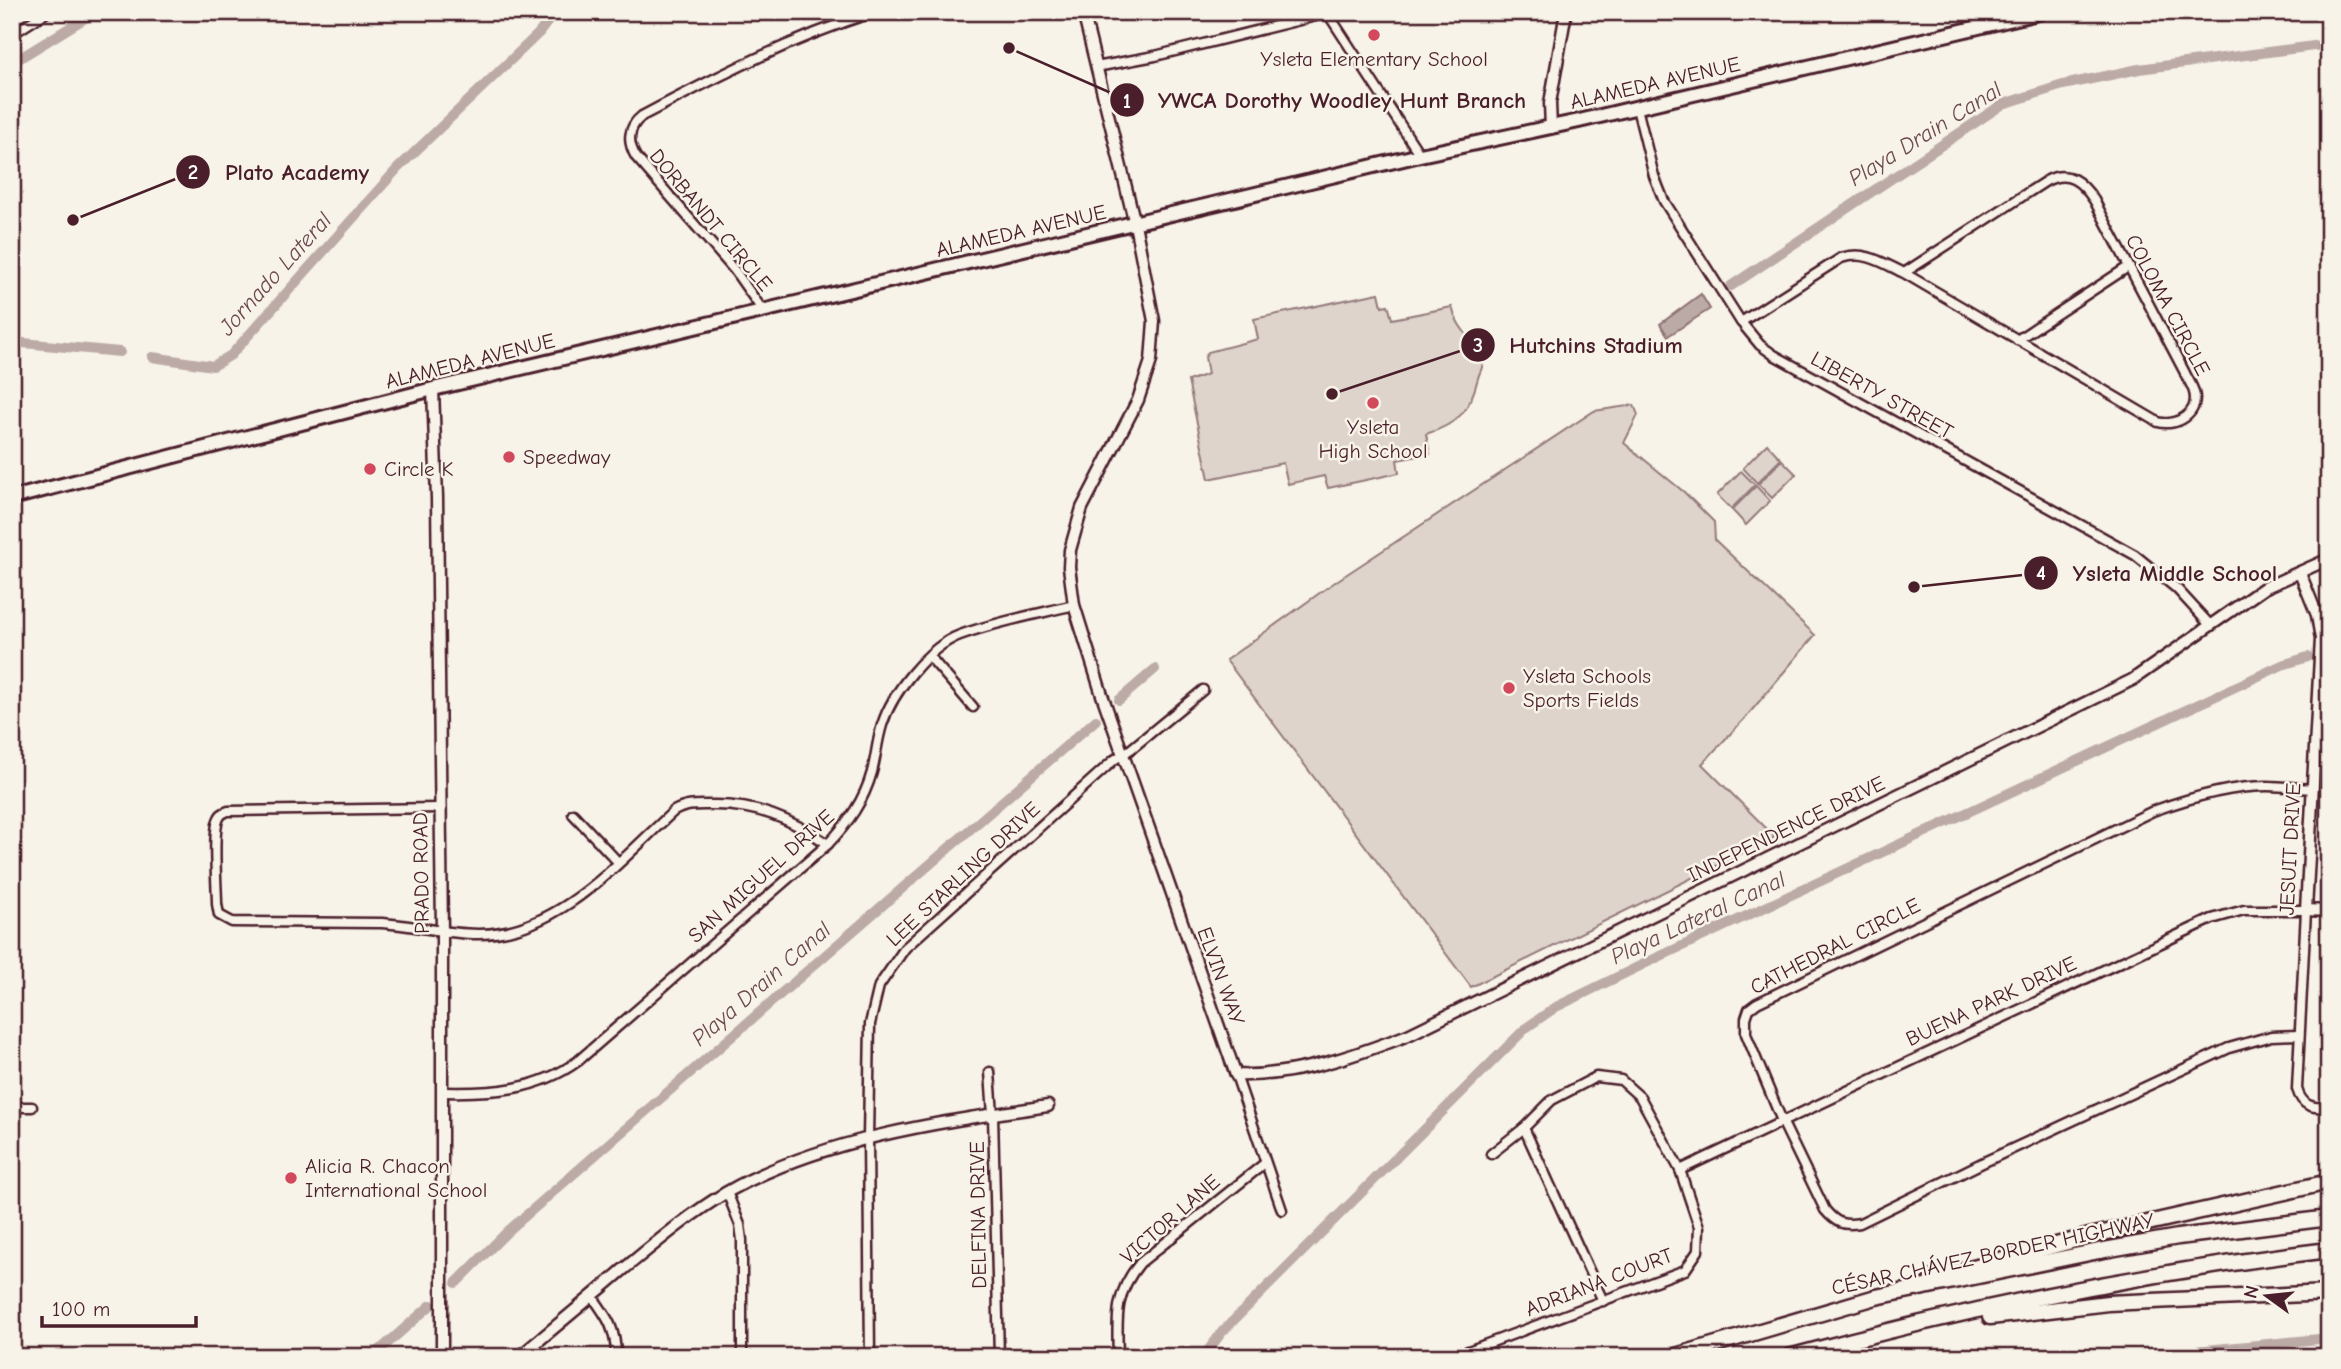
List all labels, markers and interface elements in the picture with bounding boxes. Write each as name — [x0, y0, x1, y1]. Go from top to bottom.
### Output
marker: Ysleta Elementary School — [1366, 27, 1382, 43]
place label: Ysleta Elementary School — [1260, 47, 1488, 71]
street label: ALAMEDA AVENUE — [1568, 52, 1742, 114]
water label: Playa Drain Canal — [1843, 76, 2007, 192]
callout: YWCA Dorothy Woodley Hunt Branch — [1109, 78, 1540, 122]
text: YWCA Dorothy Woodley Hunt Branch — [1158, 87, 1526, 114]
text: 1 — [1123, 89, 1131, 113]
street label: DORBANDT CIRCLE — [645, 144, 777, 296]
callout: Plato Academy — [175, 150, 383, 194]
text: Plato Academy — [225, 159, 370, 186]
text: 2 — [188, 160, 198, 184]
street label: ALAMEDA AVENUE — [934, 200, 1108, 262]
water label: Jornado Lateral — [212, 207, 338, 341]
street label: COLOMA CIRCLE — [2121, 230, 2215, 380]
callout: Hutchins Stadium — [1461, 323, 1697, 367]
street label: ALAMEDA AVENUE — [383, 328, 557, 394]
text: Hutchins Stadium — [1509, 332, 1683, 359]
text: 3 — [1473, 333, 1483, 357]
street label: LIBERTY STREET — [1807, 346, 1957, 444]
marker: Ysleta High School — [1365, 395, 1381, 411]
place label: Ysleta High School — [1318, 415, 1428, 463]
place label: Speedway — [523, 445, 611, 469]
marker: Speedway — [501, 449, 517, 465]
place label: Circle K — [384, 457, 454, 481]
marker: Circle K — [362, 461, 378, 477]
callout: Ysleta Middle School — [2023, 551, 2291, 595]
text: Ysleta Middle School — [2073, 560, 2277, 587]
text: 4 — [2036, 561, 2046, 585]
place label: Ysleta Schools Sports Fields — [1523, 664, 1651, 712]
marker: Ysleta Schools Sports Fields — [1501, 680, 1517, 696]
street label: INDEPENDENCE DRIVE — [1684, 771, 1888, 887]
street label: JESUIT DRIVE — [2275, 782, 2305, 916]
street label: LEE STARLING DRIVE — [881, 797, 1045, 951]
street label: SAN MIGUEL DRIVE — [683, 804, 839, 948]
street label: PRADO ROAD — [408, 812, 434, 934]
water label: Playa Lateral Canal — [1606, 865, 1790, 970]
street label: CATHEDRAL CIRCLE — [1746, 893, 1924, 999]
water label: Playa Drain Canal — [686, 916, 837, 1052]
street label: ELVIN WAY — [1192, 924, 1250, 1029]
street label: BUENA PARK DRIVE — [1902, 951, 2080, 1051]
street label: DELFINA DRIVE — [965, 1141, 991, 1289]
place label: Alicia R. Chacon International School — [305, 1154, 487, 1202]
street label: VICTOR LANE — [1115, 1169, 1225, 1269]
marker: Alicia R. Chacon International School — [283, 1170, 299, 1186]
street label: CÉSAR CHÁVEZ BORDER HIGHWAY — [1829, 1208, 2157, 1300]
street label: ADRIANA COURT — [1522, 1243, 1676, 1321]
north arrow — [2232, 1260, 2302, 1330]
text: N — [2239, 1283, 2264, 1301]
scale bar — [42, 1285, 196, 1329]
text: 100 m — [52, 1297, 110, 1321]

